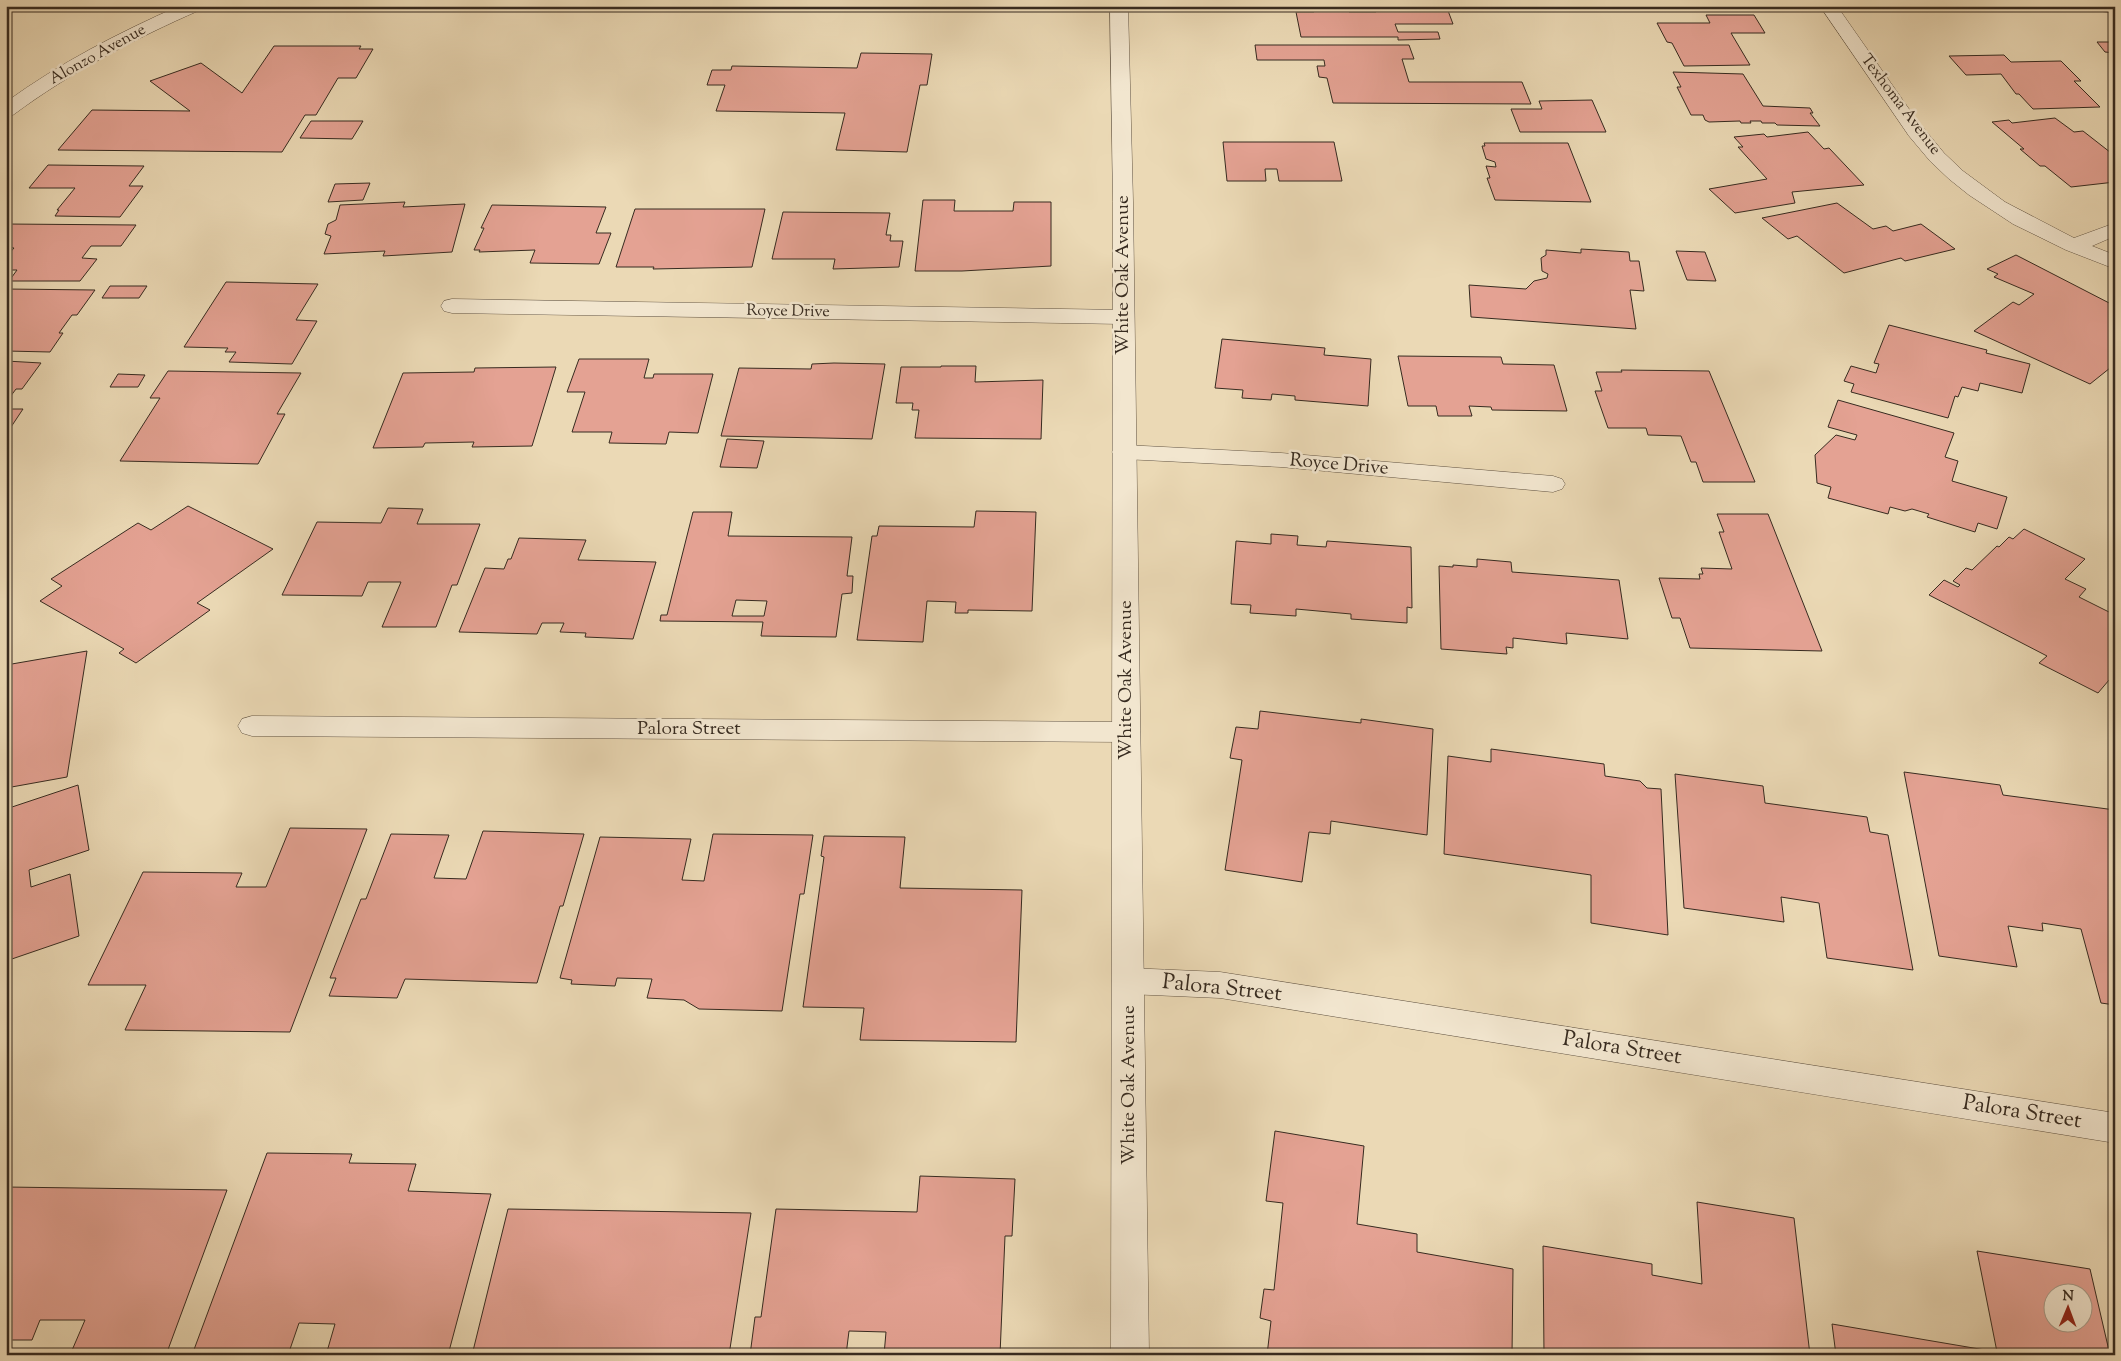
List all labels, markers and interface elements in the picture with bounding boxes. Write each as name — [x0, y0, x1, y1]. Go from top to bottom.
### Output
street label: Alonzo Avenue — [46, 19, 150, 91]
street label: Texhoma Avenue — [1854, 50, 1946, 160]
street label: White Oak Avenue — [1110, 195, 1137, 355]
street label: Royce Drive — [746, 300, 830, 324]
street label: Royce Drive — [1288, 447, 1390, 483]
street label: White Oak Avenue — [1113, 600, 1140, 760]
street label: Palora Street — [637, 716, 741, 743]
street label: Palora Street — [1161, 967, 1284, 1011]
street label: White Oak Avenue — [1116, 1005, 1143, 1165]
street label: Palora Street — [1560, 1024, 1684, 1074]
street label: Palora Street — [1960, 1088, 2084, 1138]
north arrow — [2044, 1284, 2094, 1334]
text: N — [2062, 1287, 2074, 1307]

